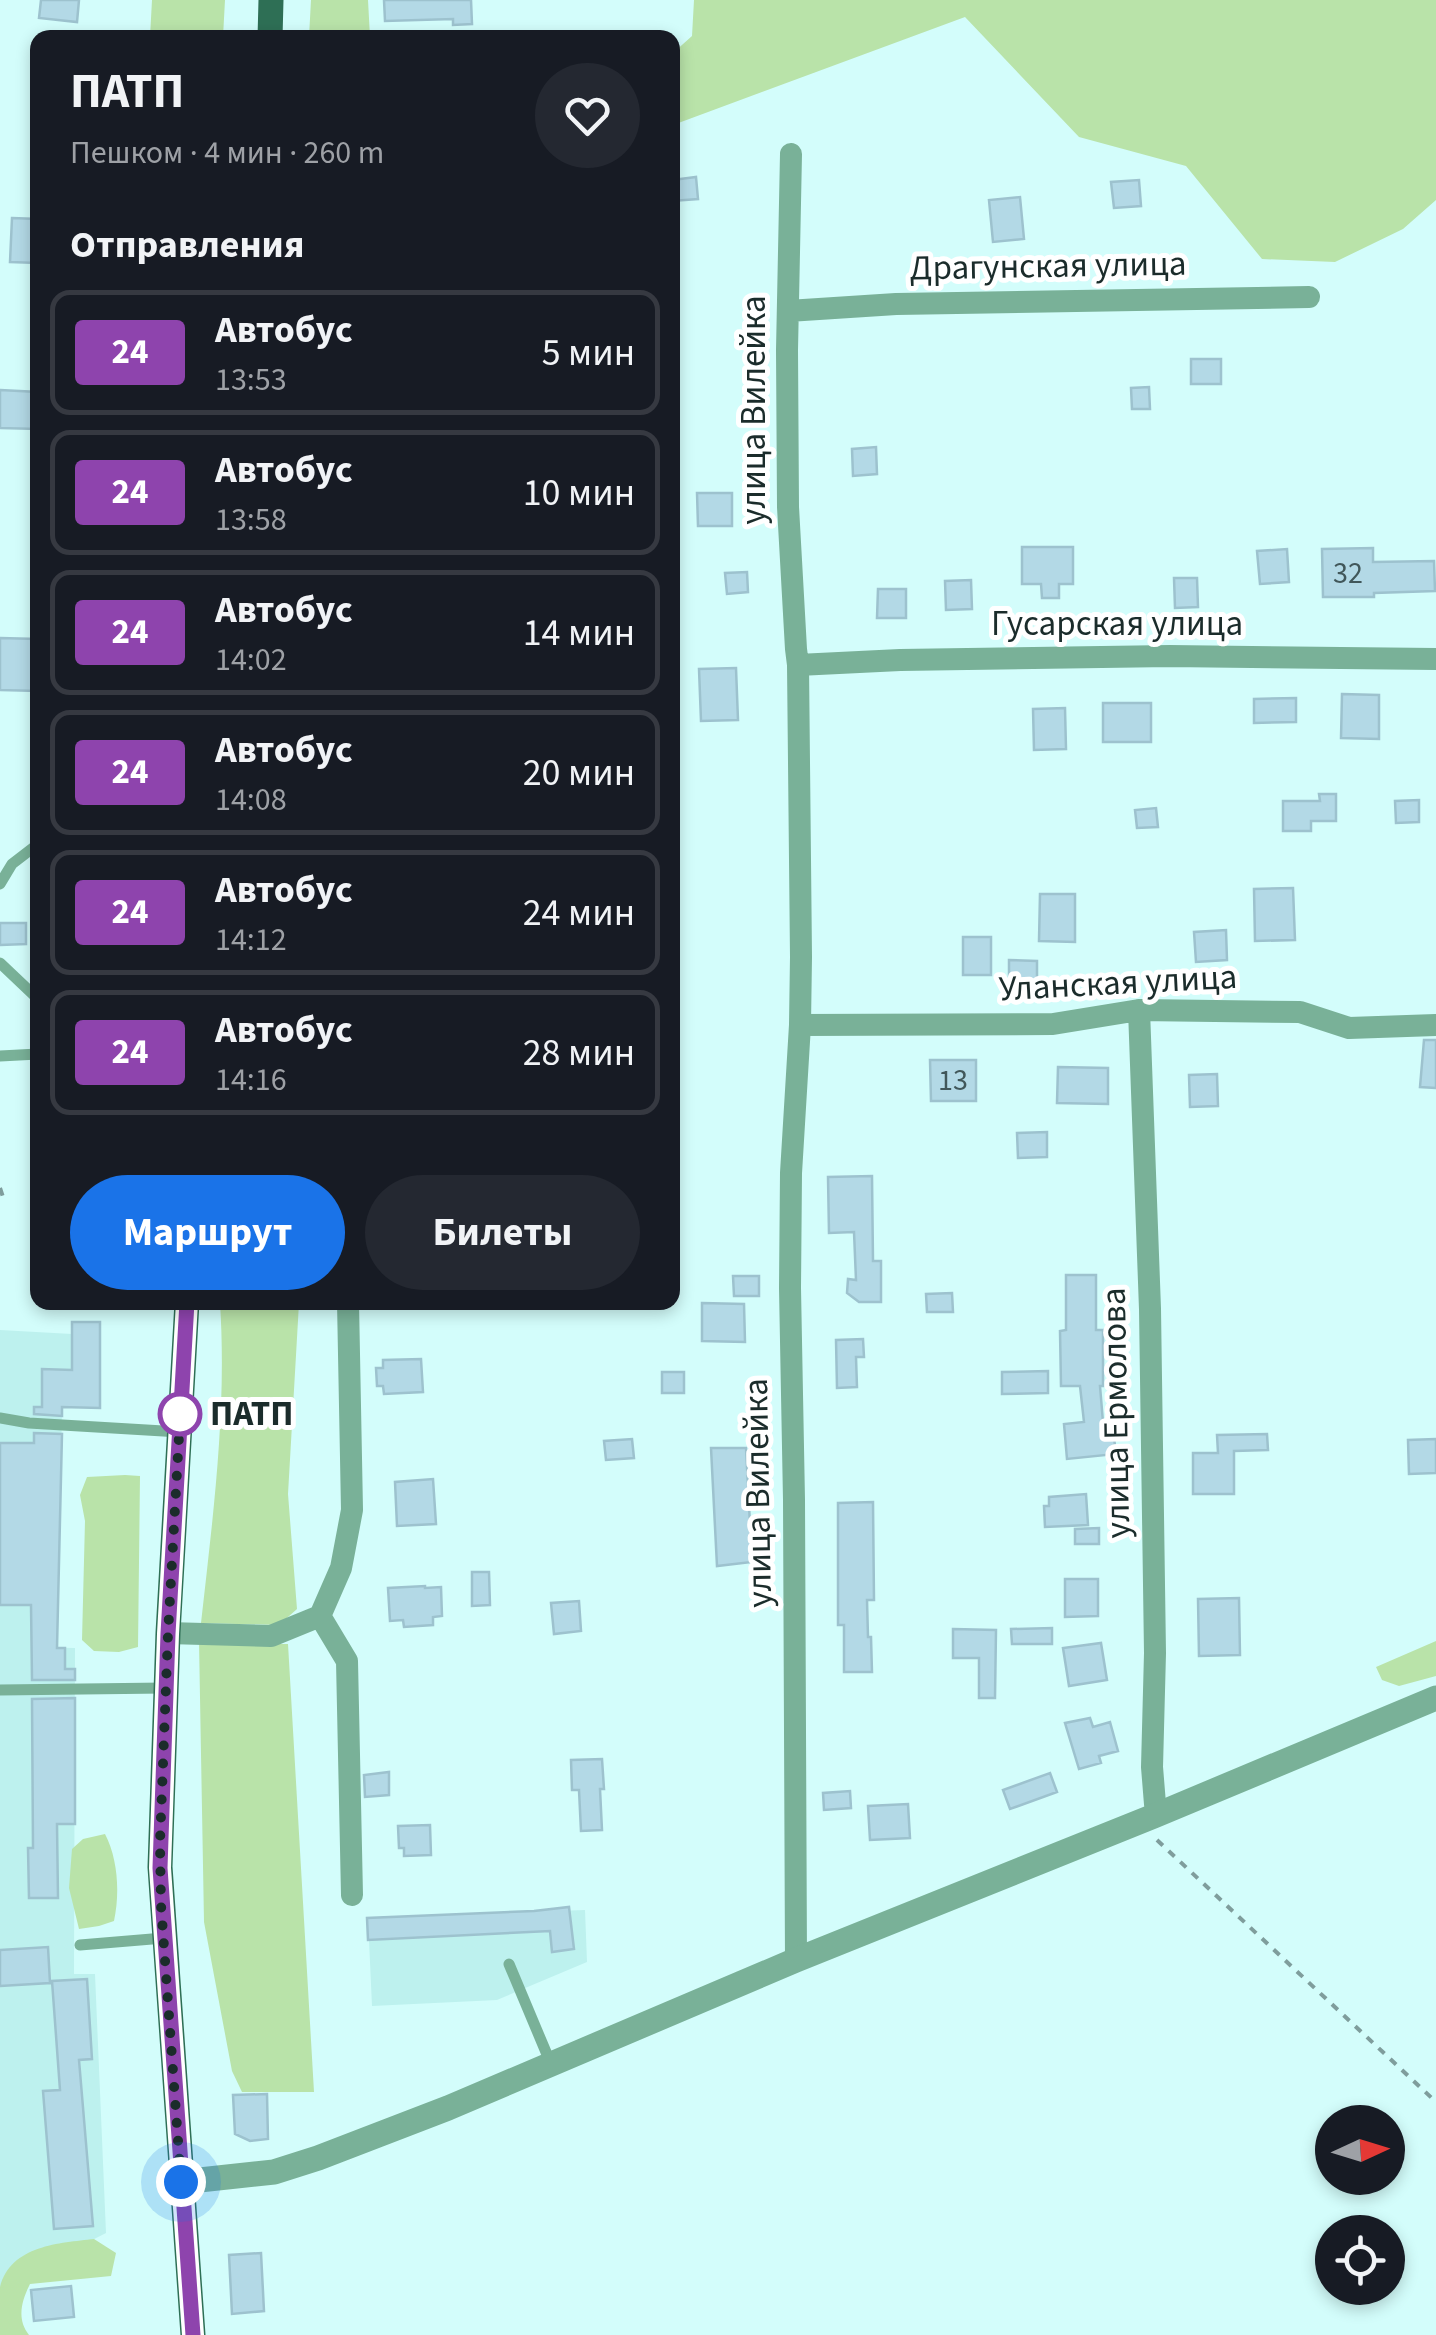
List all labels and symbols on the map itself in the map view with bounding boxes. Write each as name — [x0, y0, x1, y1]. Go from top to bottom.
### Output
street label: Драгунская улица — [909, 239, 1187, 293]
street label: улица Вилейка — [729, 295, 779, 525]
house number: 32 — [1333, 552, 1363, 595]
street label: Гусарская улица — [991, 599, 1243, 649]
street label: Уланская улица — [998, 952, 1238, 1014]
house number: 13 — [938, 1059, 968, 1102]
street label: улица Ермолова — [1089, 1287, 1143, 1539]
street label: улица Вилейка — [731, 1378, 785, 1608]
place label: ПАТП — [210, 1389, 293, 1439]
marker: ПАТП — [159, 1393, 201, 1435]
north arrow — [1315, 2105, 1405, 2195]
your location — [156, 2157, 206, 2207]

